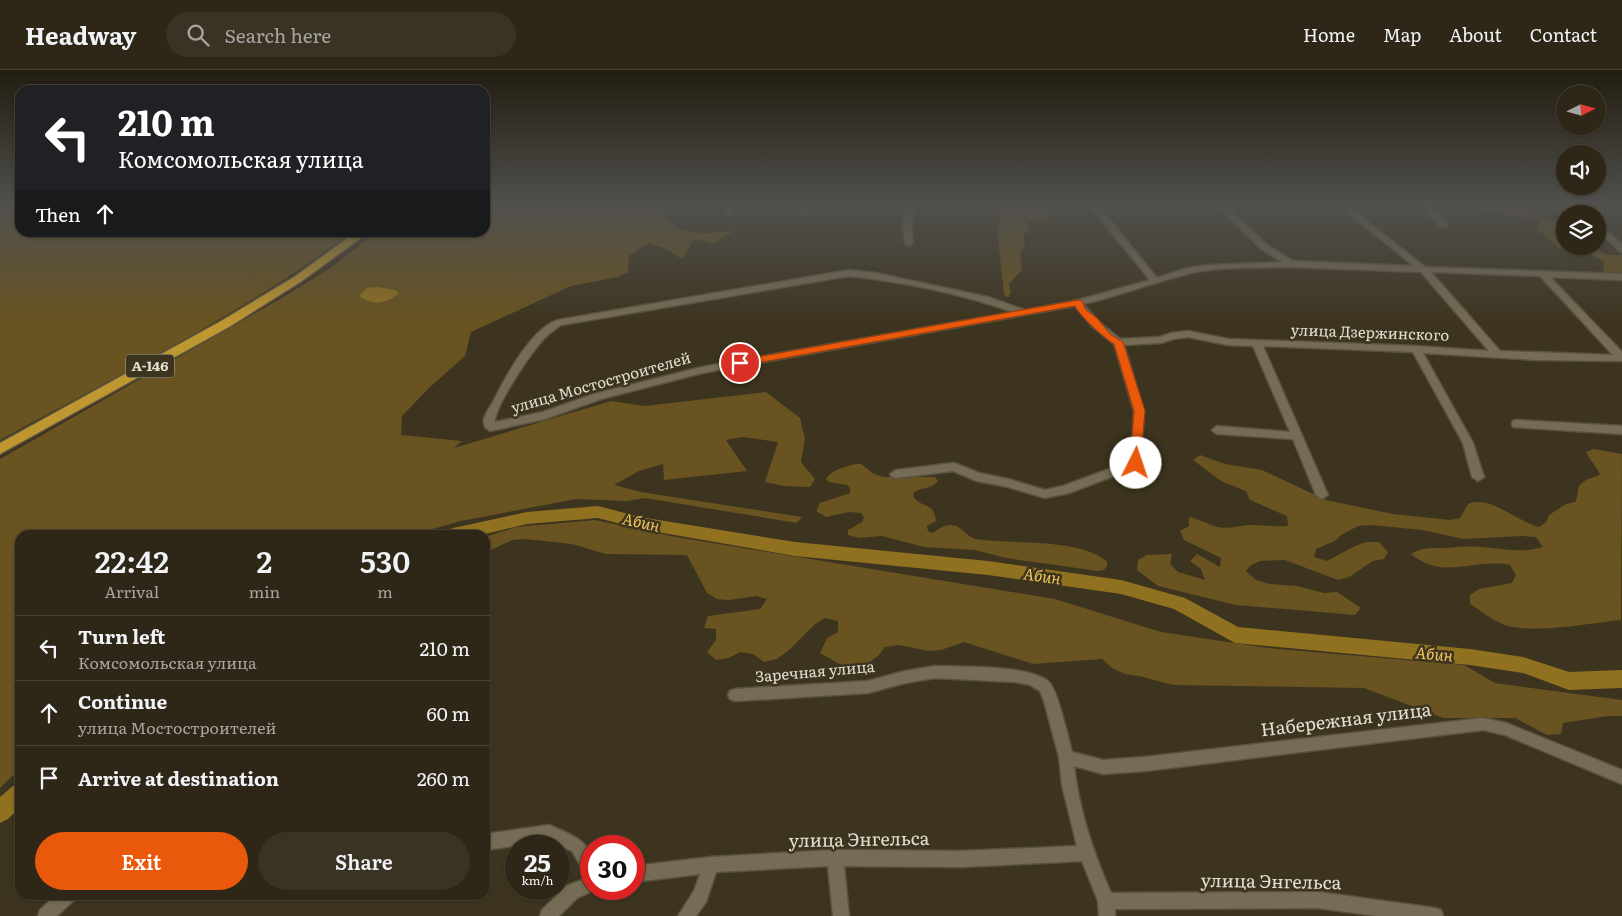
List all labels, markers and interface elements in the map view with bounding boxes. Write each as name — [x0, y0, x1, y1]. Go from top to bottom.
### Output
search box — [166, 12, 516, 57]
text: Headway — [25, 17, 136, 52]
icon: search — [184, 21, 212, 49]
text: Search here — [224, 21, 331, 49]
text: Home — [1303, 21, 1355, 48]
text: Map — [1383, 21, 1421, 48]
text: About — [1449, 21, 1502, 48]
text: Contact — [1530, 21, 1597, 48]
north arrow — [1556, 85, 1606, 135]
map controls — [1556, 85, 1606, 255]
text: 210 m — [118, 95, 215, 147]
icon: left — [35, 105, 100, 170]
text: Комсомольская улица — [118, 142, 364, 175]
button: sound — [1556, 145, 1606, 195]
text: Then — [35, 200, 81, 228]
icon: ahead — [91, 200, 119, 228]
button: layers — [1556, 205, 1606, 255]
street label: улица Дзержинского — [1290, 317, 1450, 346]
pin — [719, 342, 761, 384]
street label: улица Мостостроителей — [508, 345, 693, 418]
icon: arrive — [726, 349, 754, 377]
road number: А-146 — [126, 354, 174, 378]
position arrow — [1109, 436, 1161, 488]
water label: Абин — [620, 505, 662, 537]
text: 22:42 — [95, 538, 169, 582]
text: 2 — [257, 538, 272, 582]
text: 530 — [360, 538, 410, 582]
water label: Абин — [1022, 561, 1062, 590]
text: Arrival — [105, 579, 159, 603]
text: min — [249, 579, 280, 603]
text: m — [377, 579, 393, 603]
text: Turn left — [78, 622, 165, 650]
icon: left — [35, 634, 63, 662]
text: 210 m — [419, 634, 470, 662]
water label: Абин — [1414, 639, 1454, 667]
text: Комсомольская улица — [78, 650, 257, 674]
street label: Заречная улица — [754, 654, 876, 687]
text: Continue — [78, 687, 167, 715]
street label: Набережная улица — [1259, 695, 1433, 742]
icon: ahead — [35, 699, 63, 727]
text: 60 m — [427, 699, 470, 727]
text: улица Мостостроителей — [78, 715, 277, 739]
icon: arrive — [35, 764, 63, 792]
text: Arrive at destination — [78, 764, 279, 792]
text: 260 m — [417, 764, 470, 792]
street label: улица Энгельса — [788, 824, 930, 853]
button: Exit — [35, 832, 248, 890]
button: Share — [258, 832, 470, 890]
speed limit sign: 30 — [580, 835, 645, 900]
text: 25 — [524, 843, 551, 880]
street label: улица Энгельса — [1200, 866, 1342, 895]
text: km/h — [522, 871, 553, 889]

